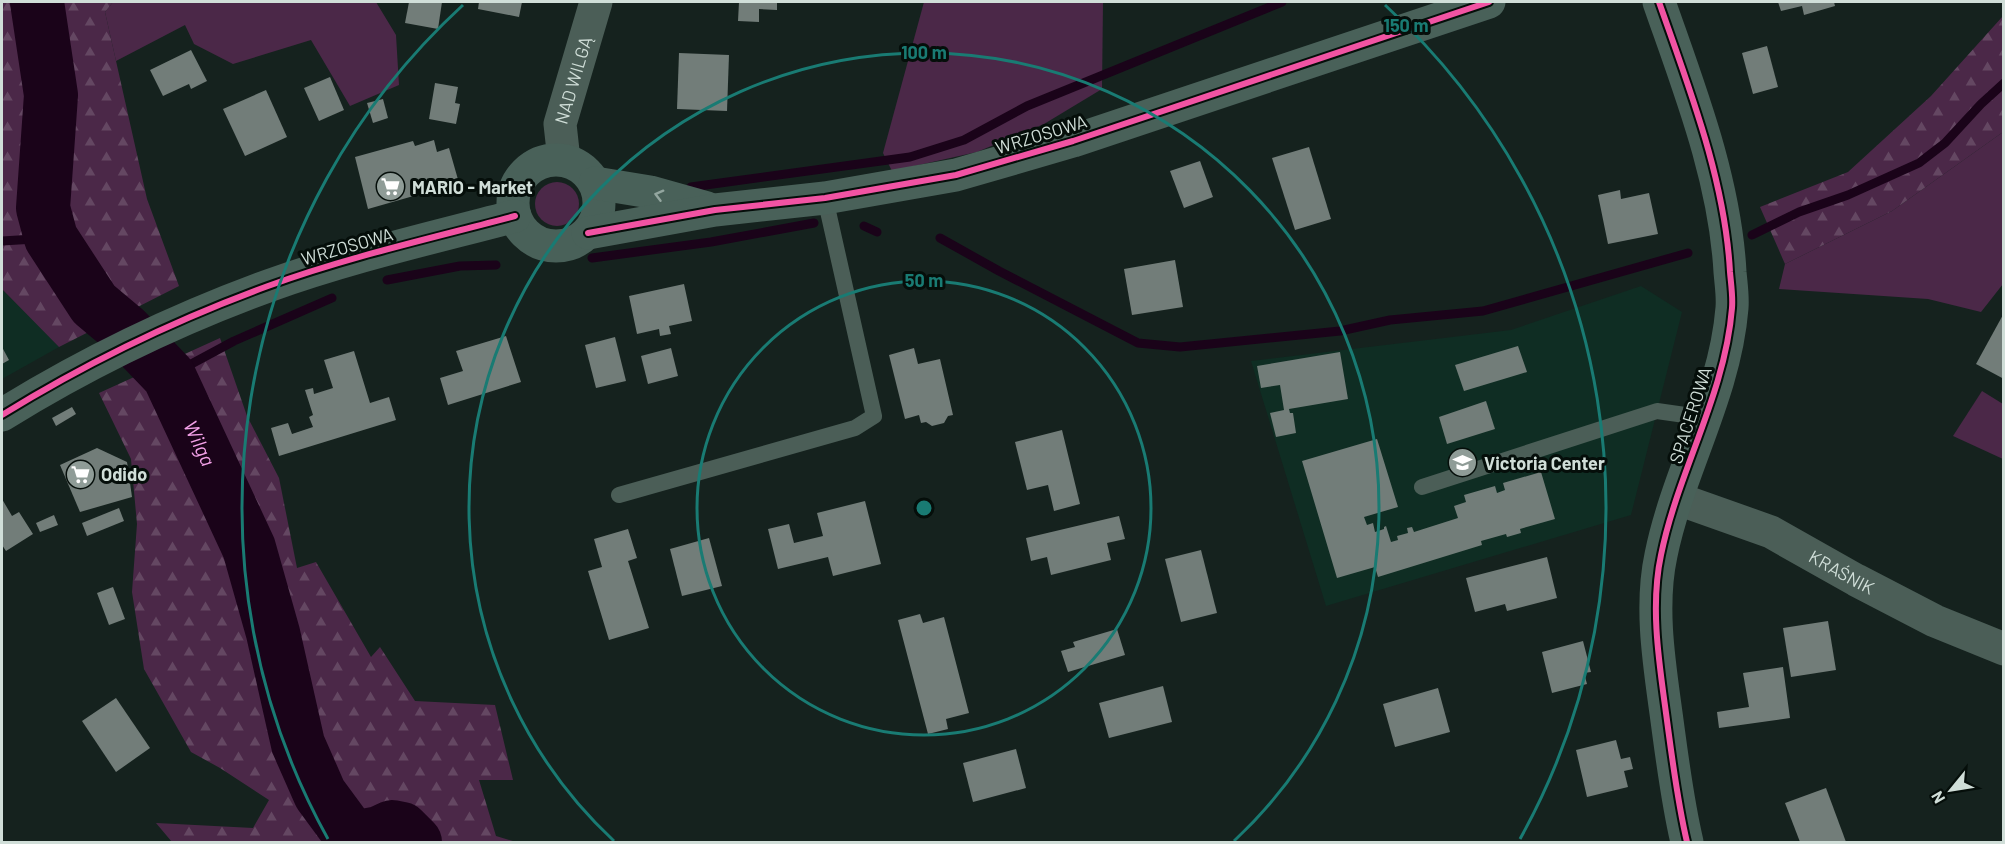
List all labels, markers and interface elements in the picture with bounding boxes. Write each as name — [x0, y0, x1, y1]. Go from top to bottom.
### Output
text: 150 m — [1384, 14, 1428, 36]
street label: NAD WILGĄ — [550, 34, 596, 127]
text: 100 m — [901, 41, 947, 63]
street label: WRZOSOWA — [993, 110, 1089, 158]
supermarket icon: MARIO - Market — [375, 171, 407, 203]
place label: MARIO - Market — [412, 176, 533, 198]
one-way arrow — [654, 189, 664, 202]
street label: WRZOSOWA — [299, 222, 396, 270]
text: 50 m — [905, 269, 943, 291]
street label: SPACEROWA — [1664, 364, 1716, 466]
water label: Wilga — [179, 416, 221, 469]
school or university icon: Victoria Center — [1447, 447, 1479, 479]
place label: Victoria Center — [1484, 452, 1605, 474]
supermarket icon: Odido — [64, 458, 96, 490]
place label: Odido — [101, 463, 147, 485]
centre of rings — [914, 498, 934, 518]
street label: KRAŚNIK — [1805, 545, 1878, 599]
north arrow — [1921, 760, 1981, 820]
text: N — [1927, 788, 1948, 807]

